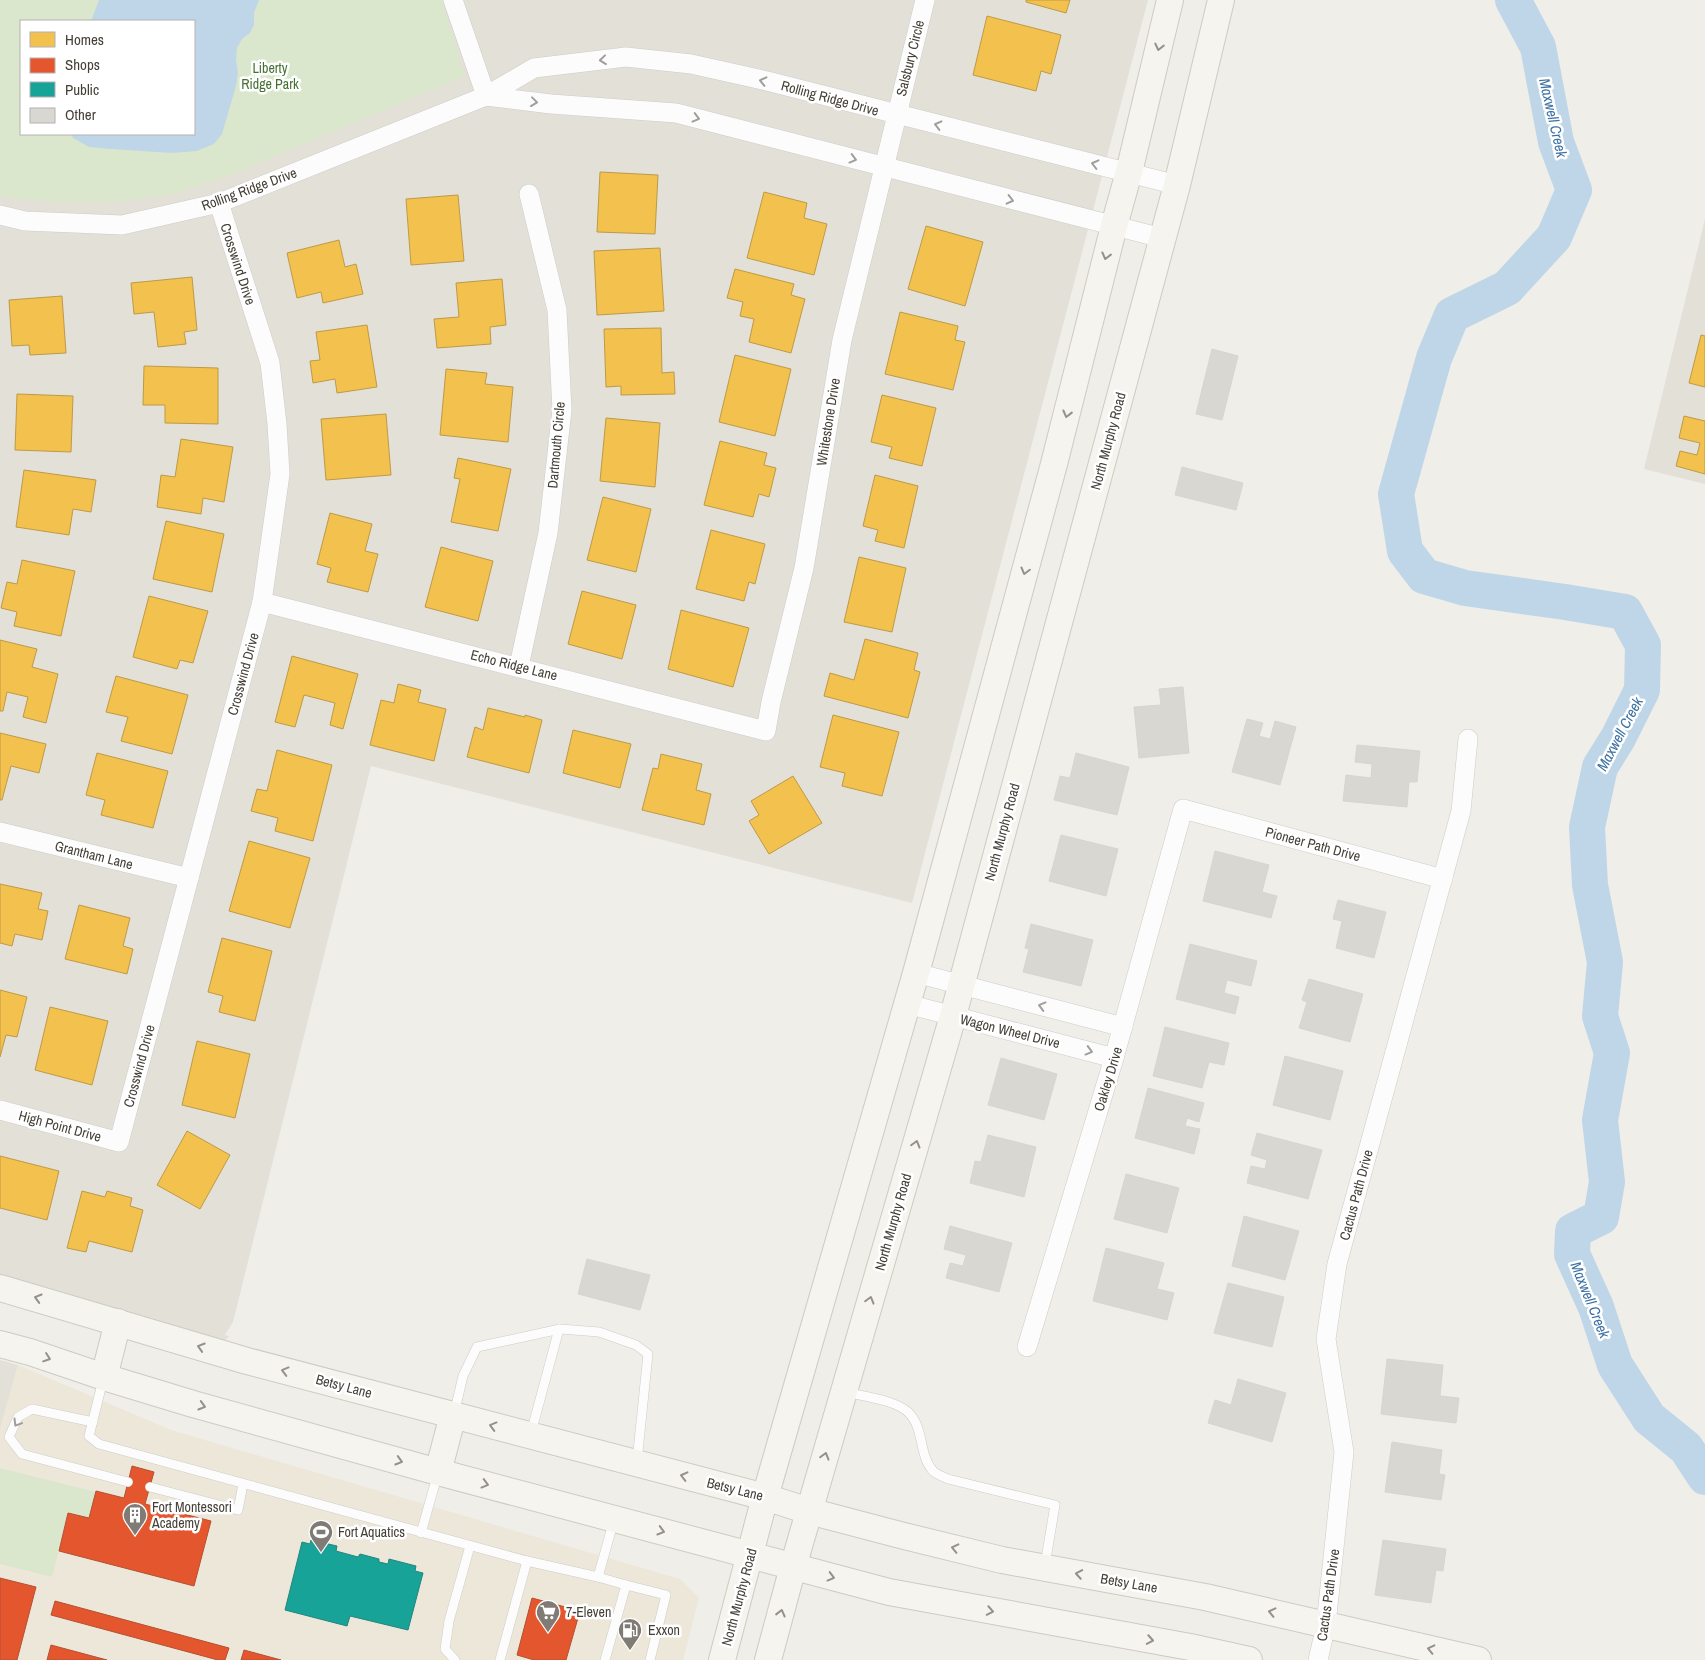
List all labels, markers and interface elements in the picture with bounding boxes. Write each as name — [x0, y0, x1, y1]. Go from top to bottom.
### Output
street label: Salsbury Circle — [892, 18, 928, 98]
legend — [20, 20, 195, 135]
text: Homes — [65, 29, 104, 50]
one-way arrow — [1154, 43, 1165, 52]
text: Shops — [65, 54, 100, 75]
one-way arrow — [599, 54, 607, 65]
park label: Liberty Ridge Park — [241, 59, 299, 93]
one-way arrow — [759, 76, 768, 87]
street label: Rolling Ridge Drive — [779, 76, 881, 120]
water label: Maxwell Creek — [1534, 76, 1573, 160]
text: Public — [65, 79, 99, 100]
one-way arrow — [531, 96, 539, 107]
text: Other — [65, 104, 96, 125]
one-way arrow — [691, 113, 699, 123]
one-way arrow — [933, 120, 942, 131]
one-way arrow — [848, 154, 856, 164]
one-way arrow — [1091, 159, 1100, 170]
street label: Rolling Ridge Drive — [199, 163, 299, 215]
one-way arrow — [1006, 194, 1015, 205]
street label: Crosswind Drive — [216, 221, 260, 307]
one-way arrow — [1102, 251, 1112, 259]
street label: Whitestone Drive — [812, 377, 844, 467]
street label: North Murphy Road — [1086, 390, 1130, 492]
street label: Dartmouth Circle — [543, 401, 569, 489]
one-way arrow — [1062, 409, 1073, 418]
one-way arrow — [1021, 566, 1031, 574]
street label: Crosswind Drive — [223, 631, 263, 717]
street label: Echo Ridge Lane — [469, 646, 559, 684]
water label: Maxwell Creek — [1591, 692, 1648, 774]
street label: North Murphy Road — [980, 781, 1024, 883]
street label: Pioneer Path Drive — [1264, 823, 1362, 865]
street label: Grantham Lane — [53, 837, 135, 873]
one-way arrow — [1039, 1001, 1047, 1011]
street label: Wagon Wheel Drive — [958, 1010, 1062, 1052]
street label: Crosswind Drive — [119, 1023, 159, 1109]
street label: Oakley Drive — [1090, 1045, 1126, 1113]
one-way arrow — [1085, 1046, 1093, 1056]
street label: High Point Drive — [17, 1106, 103, 1146]
one-way arrow — [910, 1141, 920, 1149]
street label: Cactus Path Drive — [1335, 1148, 1377, 1242]
street label: North Murphy Road — [871, 1171, 915, 1273]
water label: Maxwell Creek — [1566, 1258, 1616, 1342]
one-way arrow — [34, 1294, 42, 1304]
one-way arrow — [865, 1297, 875, 1305]
one-way arrow — [197, 1342, 205, 1352]
one-way arrow — [42, 1352, 50, 1362]
one-way arrow — [280, 1366, 289, 1377]
street label: Betsy Lane — [314, 1370, 374, 1402]
one-way arrow — [197, 1401, 205, 1411]
one-way arrow — [13, 1417, 23, 1426]
one-way arrow — [488, 1421, 497, 1432]
one-way arrow — [819, 1452, 830, 1461]
one-way arrow — [394, 1455, 403, 1466]
one-way arrow — [679, 1471, 688, 1482]
street label: Betsy Lane — [705, 1473, 765, 1505]
one-way arrow — [480, 1478, 489, 1489]
place label: Fort Montessori Academy — [151, 1498, 232, 1532]
building icon: Fort Montessori Academy — [122, 1502, 148, 1536]
sports icon: Fort Aquatics — [308, 1519, 334, 1553]
place label: Fort Aquatics — [338, 1523, 405, 1541]
one-way arrow — [657, 1525, 665, 1535]
one-way arrow — [950, 1543, 959, 1554]
street label: North Murphy Road — [717, 1546, 761, 1648]
street label: Cactus Path Drive — [1313, 1548, 1343, 1642]
one-way arrow — [1074, 1569, 1083, 1580]
street label: Betsy Lane — [1099, 1569, 1159, 1597]
one-way arrow — [827, 1571, 836, 1582]
supermarket icon: 7-Eleven — [535, 1599, 561, 1633]
place label: 7-Eleven — [566, 1603, 611, 1621]
one-way arrow — [986, 1605, 994, 1615]
one-way arrow — [1268, 1607, 1277, 1618]
one-way arrow — [775, 1609, 785, 1617]
fuel station icon: Exxon — [617, 1617, 643, 1651]
place label: Exxon — [648, 1621, 680, 1639]
one-way arrow — [1145, 1634, 1154, 1644]
one-way arrow — [1426, 1644, 1435, 1655]

